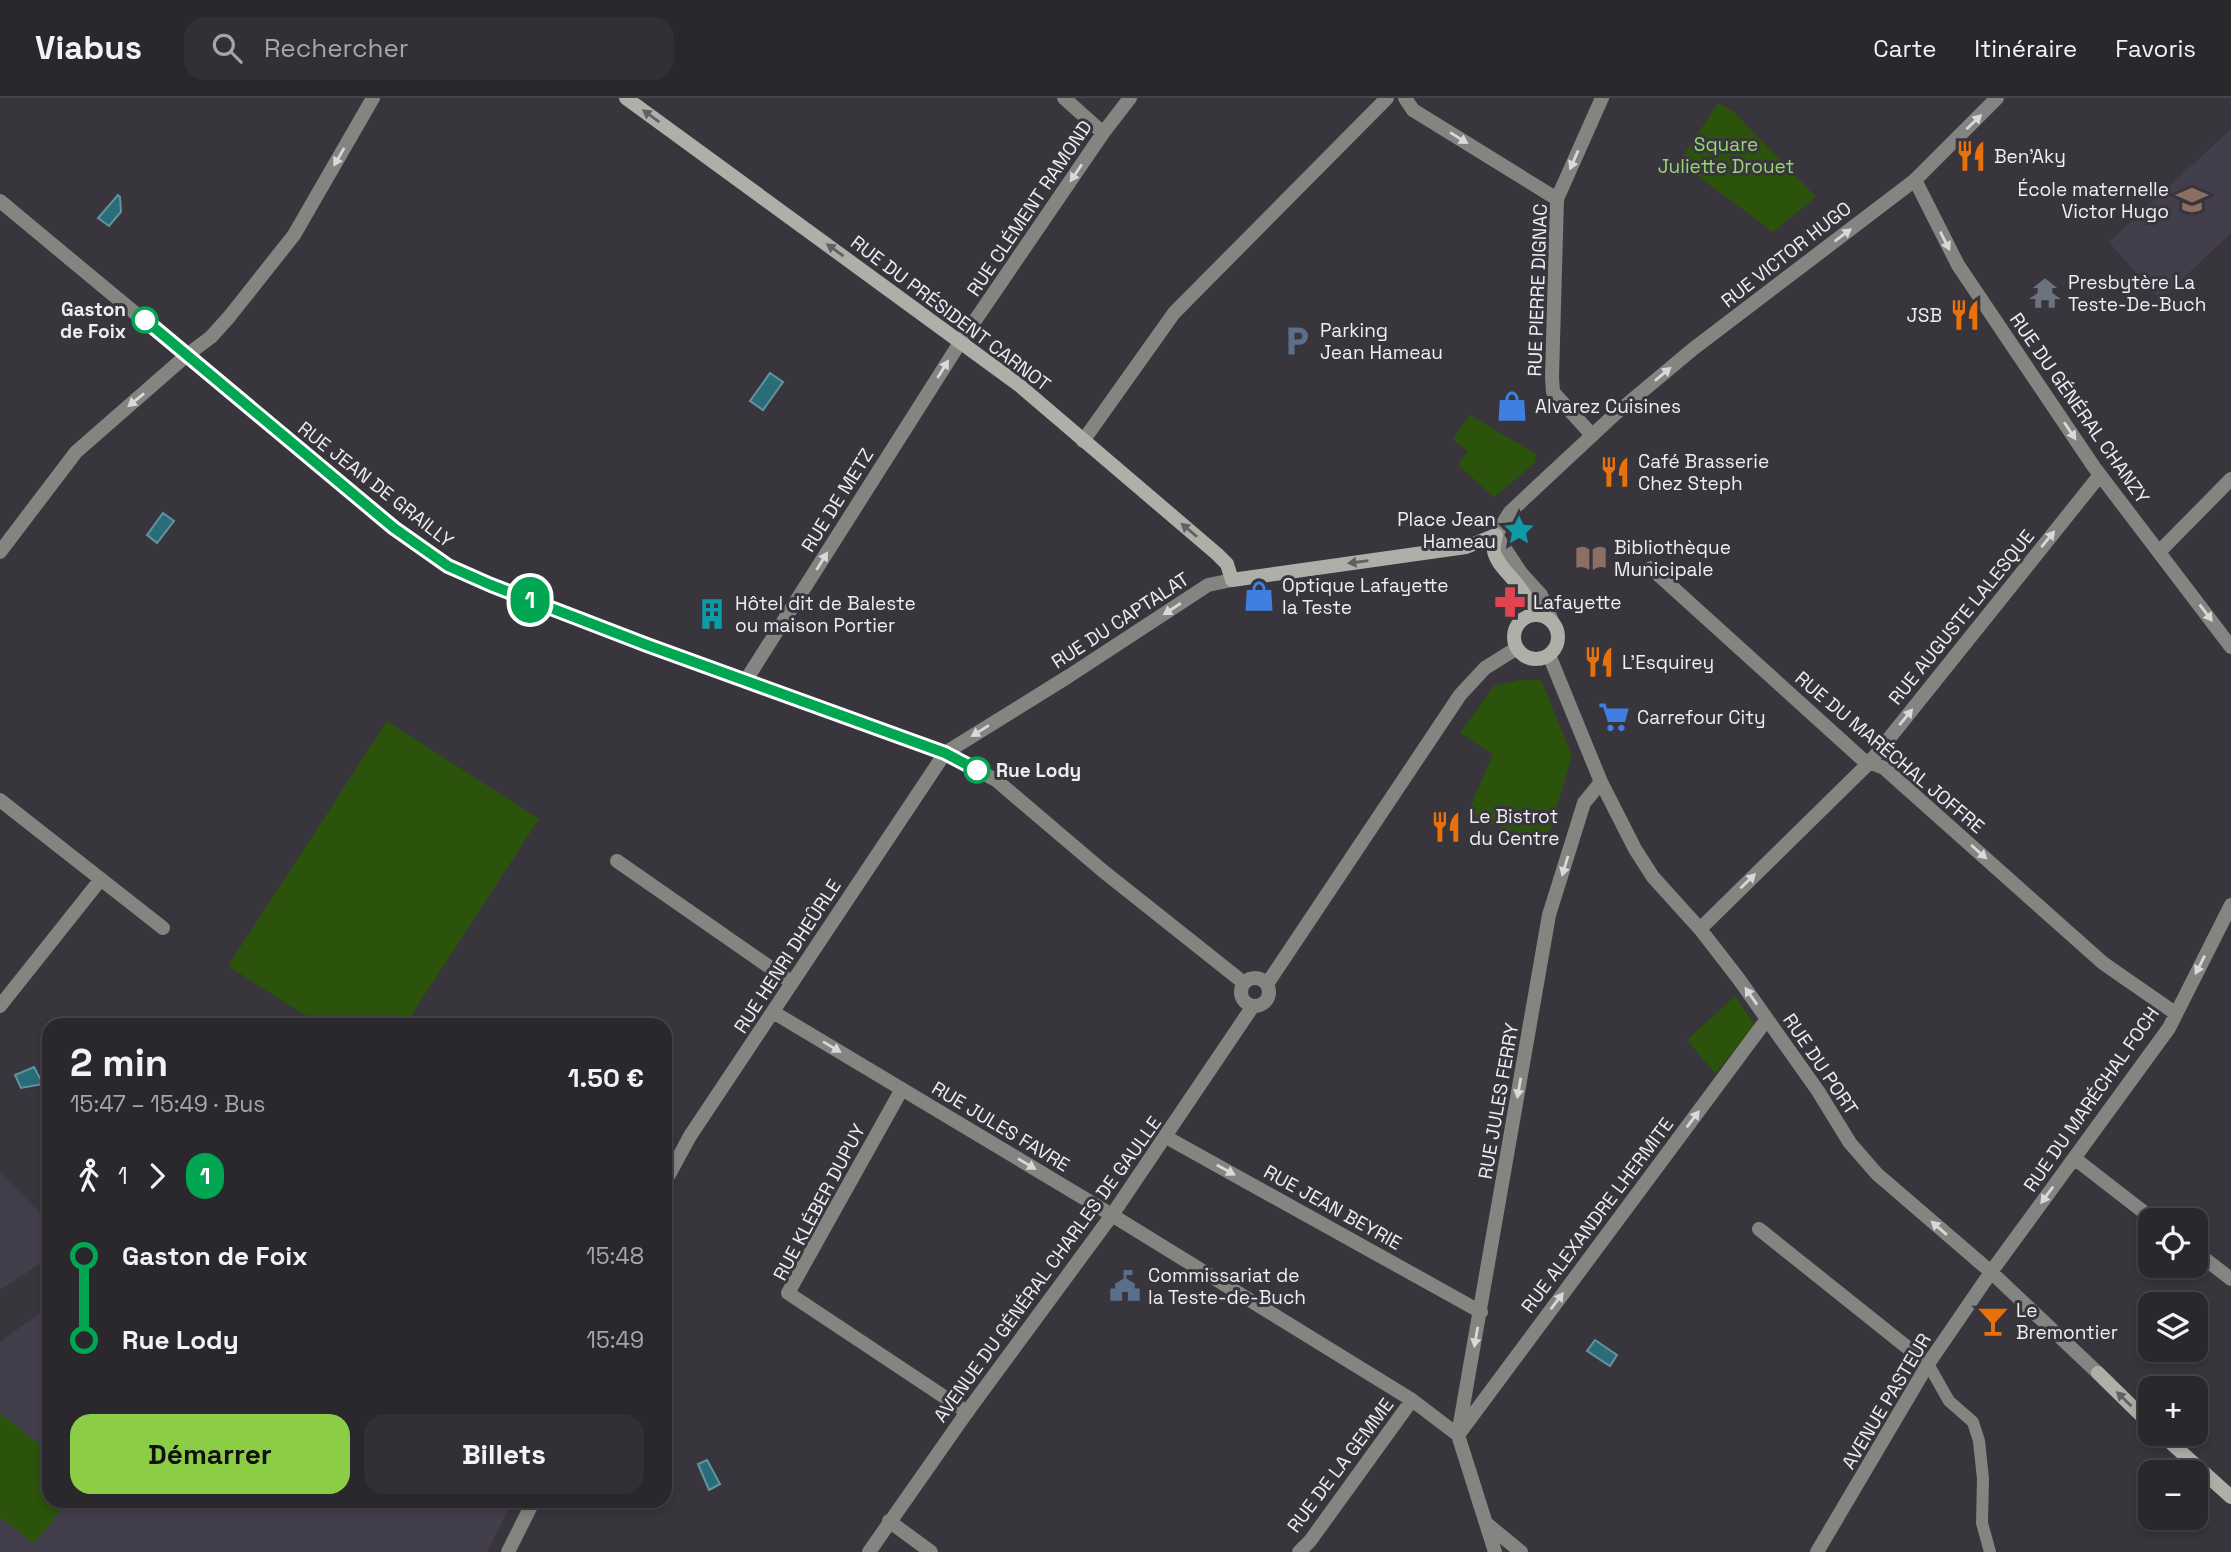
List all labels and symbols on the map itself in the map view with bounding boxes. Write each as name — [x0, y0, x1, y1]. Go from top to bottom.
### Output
one-way arrow — [642, 109, 660, 123]
one-way arrow — [1965, 113, 1982, 130]
street label: RUE CLÉMENT RAMOND — [961, 115, 1098, 301]
one-way arrow — [1449, 132, 1468, 145]
park label: Square Juliette Drouet — [1658, 132, 1794, 179]
restaurant icon: Ben'Aky — [1954, 139, 1988, 173]
place label: Ben'Aky — [1994, 144, 2066, 169]
one-way arrow — [333, 147, 345, 167]
one-way arrow — [1568, 150, 1579, 171]
one-way arrow — [1069, 163, 1082, 183]
place label: École maternelle Victor Hugo — [2017, 177, 2169, 224]
school or university icon: École maternelle Victor Hugo — [2175, 183, 2209, 217]
street label: RUE VICTOR HUGO — [1716, 196, 1857, 313]
street label: RUE PIERRE DIGNAC — [1522, 203, 1553, 377]
one-way arrow — [1833, 227, 1851, 242]
street label: RUE DU PRÉSIDENT CARNOT — [846, 230, 1056, 397]
one-way arrow — [1940, 231, 1951, 251]
one-way arrow — [826, 243, 844, 257]
place label: Presbytère La Teste-De-Buch — [2068, 270, 2206, 317]
temple icon: Presbytère La Teste-De-Buch — [2028, 276, 2062, 310]
place label: Gaston de Foix — [60, 297, 126, 344]
restaurant icon: JSB — [1948, 298, 1982, 332]
place label: JSB — [1907, 303, 1942, 328]
marker: Gaston de Foix — [132, 307, 158, 333]
street label: RUE DU GÉNÉRAL CHANZY — [2004, 308, 2155, 509]
place label: Parking Jean Hameau — [1320, 318, 1443, 365]
parking icon: Parking Jean Hameau — [1280, 324, 1314, 358]
one-way arrow — [937, 359, 950, 378]
one-way arrow — [1654, 367, 1672, 382]
shop icon: Alvarez Cuisines — [1495, 389, 1529, 423]
one-way arrow — [128, 392, 146, 407]
place label: Alvarez Cuisines — [1535, 394, 1681, 419]
street label: RUE JEAN DE GRAILLY — [293, 416, 459, 553]
one-way arrow — [2063, 422, 2077, 440]
street label: RUE DE METZ — [796, 444, 879, 557]
place label: Café Brasserie Chez Steph — [1638, 449, 1769, 496]
restaurant icon: Café Brasserie Chez Steph — [1598, 455, 1632, 489]
place label: Place Jean Hameau — [1397, 507, 1496, 554]
place icon: Place Jean Hameau — [1502, 513, 1536, 547]
one-way arrow — [1180, 522, 1198, 538]
street label: RUE AUGUSTE LALESQUE — [1883, 525, 2040, 710]
one-way arrow — [2040, 531, 2055, 548]
place label: Bibliothèque Municipale — [1614, 535, 1731, 582]
library icon: Bibliothèque Municipale — [1574, 541, 1608, 575]
one-way arrow — [815, 551, 828, 570]
one-way arrow — [1347, 557, 1369, 568]
street label: RUE DU CAPTALAT — [1047, 566, 1194, 674]
place label: Optique Lafayette la Teste — [1282, 573, 1449, 620]
line badge: 1 — [507, 577, 553, 623]
shop icon: Optique Lafayette la Teste — [1242, 579, 1276, 613]
pharmacy icon: Lafayette — [1493, 585, 1527, 619]
place label: Lafayette — [1533, 590, 1622, 615]
place label: Hôtel dit de Baleste ou maison Portier — [735, 591, 916, 638]
building icon: Hôtel dit de Baleste ou maison Portier — [695, 597, 729, 631]
one-way arrow — [1163, 602, 1181, 616]
one-way arrow — [2198, 604, 2212, 622]
restaurant icon: L'Esquirey — [1582, 645, 1616, 679]
place label: L'Esquirey — [1622, 650, 1714, 675]
street label: RUE DU MARÉCHAL JOFFRE — [1790, 666, 1990, 839]
supermarket icon: Carrefour City — [1597, 700, 1631, 734]
place label: Carrefour City — [1637, 705, 1766, 730]
one-way arrow — [1898, 708, 1913, 726]
one-way arrow — [971, 725, 990, 738]
marker: Rue Lody — [964, 757, 990, 783]
place label: Rue Lody — [996, 758, 1081, 783]
place label: Le Bistrot du Centre — [1469, 804, 1559, 851]
restaurant icon: Le Bistrot du Centre — [1429, 810, 1463, 844]
one-way arrow — [1970, 844, 1987, 859]
one-way arrow — [1559, 855, 1569, 876]
one-way arrow — [1740, 872, 1757, 889]
street label: RUE HENRI DHEÛRLE — [728, 874, 847, 1038]
one-way arrow — [2194, 955, 2205, 975]
one-way arrow — [1744, 987, 1758, 1005]
street label: RUE DU MARÉCHAL FOCH — [2018, 1002, 2165, 1197]
street label: RUE DU PORT — [1777, 1009, 1864, 1120]
street label: RUE JULES FERRY — [1472, 1021, 1525, 1181]
one-way arrow — [822, 1041, 841, 1053]
street label: RUE JULES FAVRE — [927, 1075, 1074, 1177]
one-way arrow — [1513, 1077, 1524, 1099]
one-way arrow — [1686, 1109, 1700, 1128]
street label: AVENUE DU GÉNÉRAL CHARLES DE GAULLE — [928, 1111, 1167, 1427]
street label: RUE ALEXANDRE LHERMITE — [1516, 1113, 1679, 1318]
street label: RUE KLÉBER DUPUY — [768, 1119, 871, 1285]
one-way arrow — [1017, 1158, 1036, 1170]
street label: RUE JEAN BEYRIE — [1259, 1159, 1406, 1256]
one-way arrow — [1216, 1164, 1236, 1176]
one-way arrow — [2041, 1186, 2055, 1204]
one-way arrow — [1931, 1221, 1948, 1236]
place label: Commissariat de la Teste-de-Buch — [1148, 1263, 1306, 1310]
public building icon: Commissariat de la Teste-de-Buch — [1108, 1269, 1142, 1303]
one-way arrow — [1550, 1292, 1564, 1310]
place label: Le Bremontier — [2016, 1298, 2118, 1345]
bar icon: Le Bremontier — [1976, 1304, 2010, 1338]
one-way arrow — [1470, 1326, 1481, 1348]
street label: AVENUE PASTEUR — [1836, 1329, 1937, 1474]
one-way arrow — [2116, 1392, 2133, 1408]
street label: RUE DE LA GEMME — [1282, 1393, 1399, 1538]

